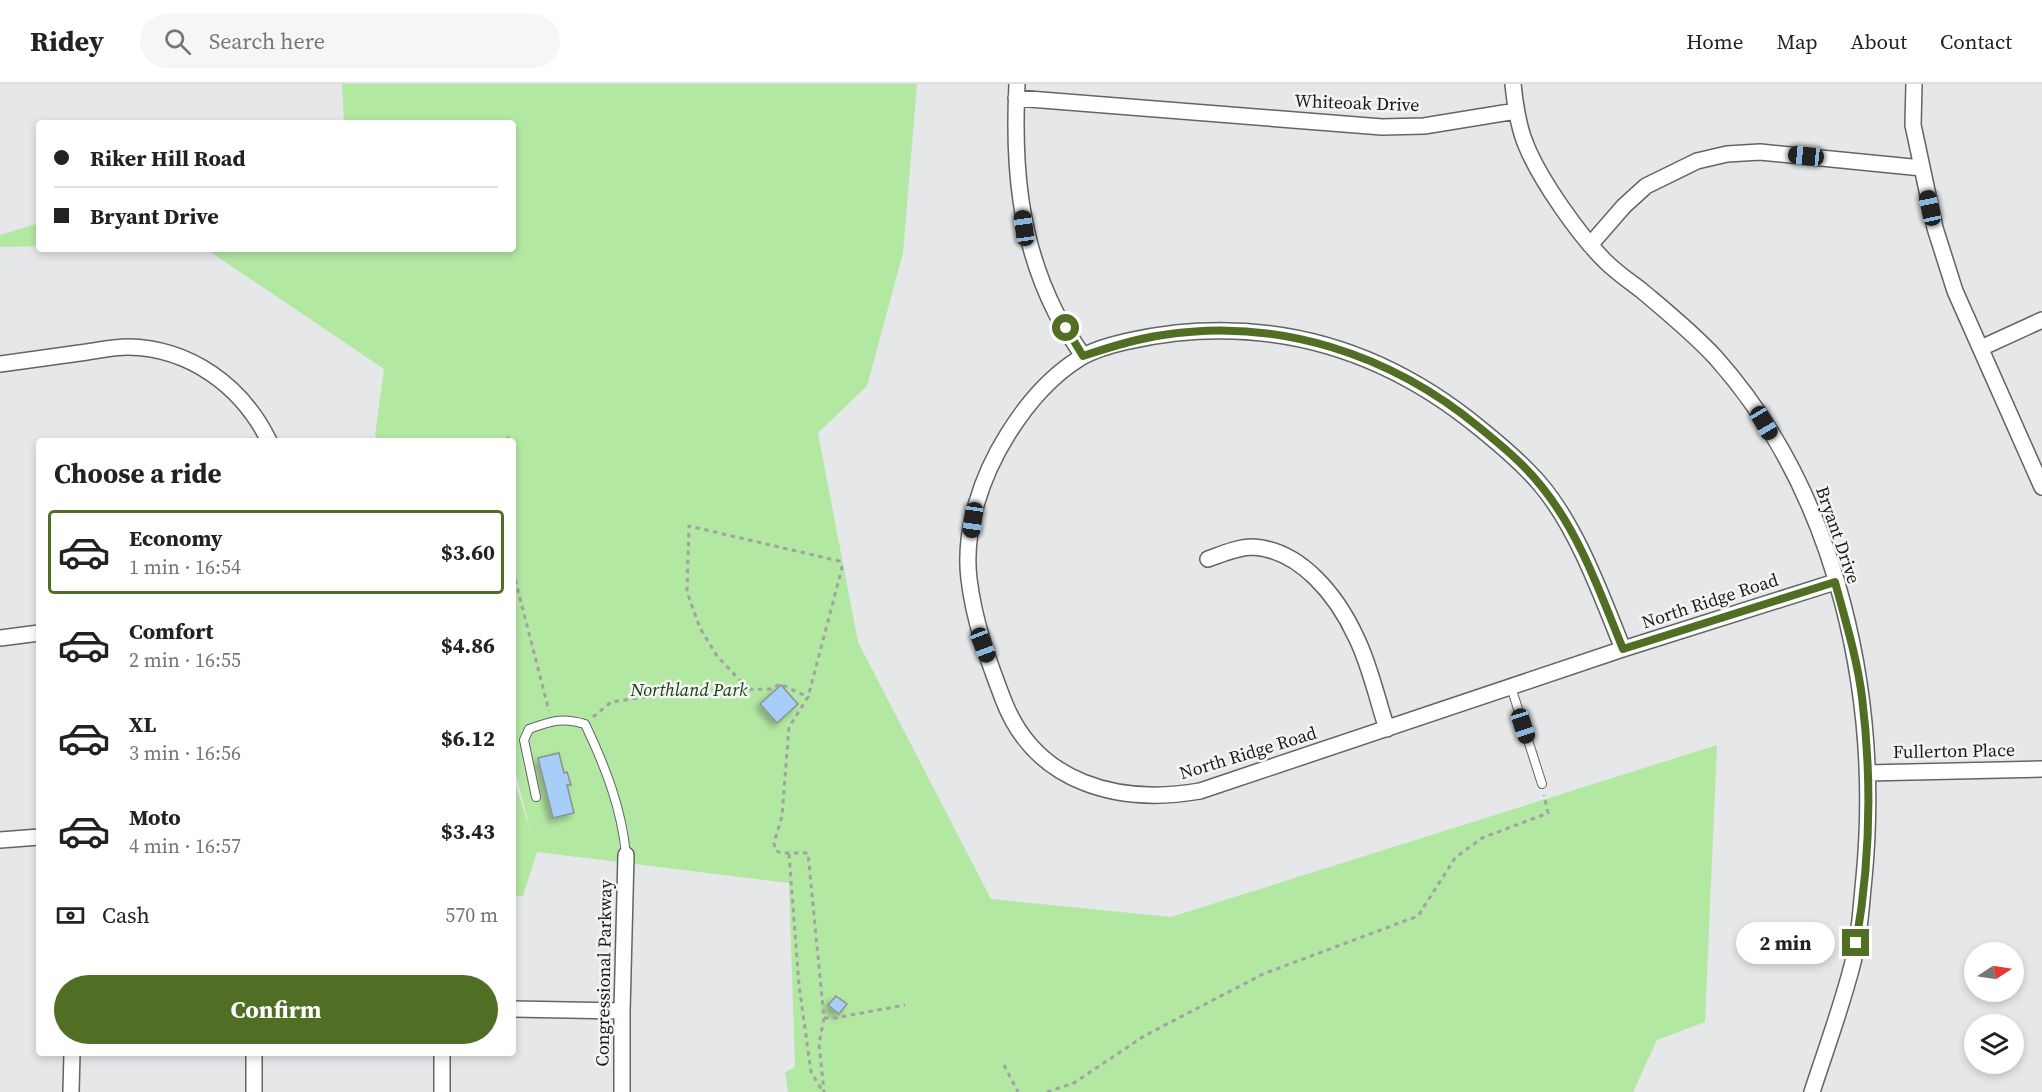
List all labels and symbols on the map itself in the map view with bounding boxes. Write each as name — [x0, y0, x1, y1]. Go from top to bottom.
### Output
street label: Whiteoak Drive — [1294, 88, 1420, 117]
car — [1787, 145, 1825, 167]
car — [1917, 189, 1943, 227]
car — [1013, 209, 1035, 247]
route start — [1052, 314, 1079, 341]
car — [1747, 403, 1781, 443]
street label: Bryant Drive — [1810, 483, 1867, 587]
car — [962, 501, 984, 539]
street label: North Ridge Road — [1638, 567, 1781, 634]
car — [968, 625, 998, 665]
park label: Northland Park — [629, 677, 748, 702]
car — [1509, 706, 1537, 746]
street label: North Ridge Road — [1176, 720, 1319, 785]
street label: Fullerton Place — [1893, 737, 2015, 764]
street label: Congressional Parkway — [589, 878, 618, 1067]
callout: 2 min — [1736, 922, 1835, 964]
route end — [1842, 929, 1869, 956]
north arrow — [1964, 942, 2024, 1002]

